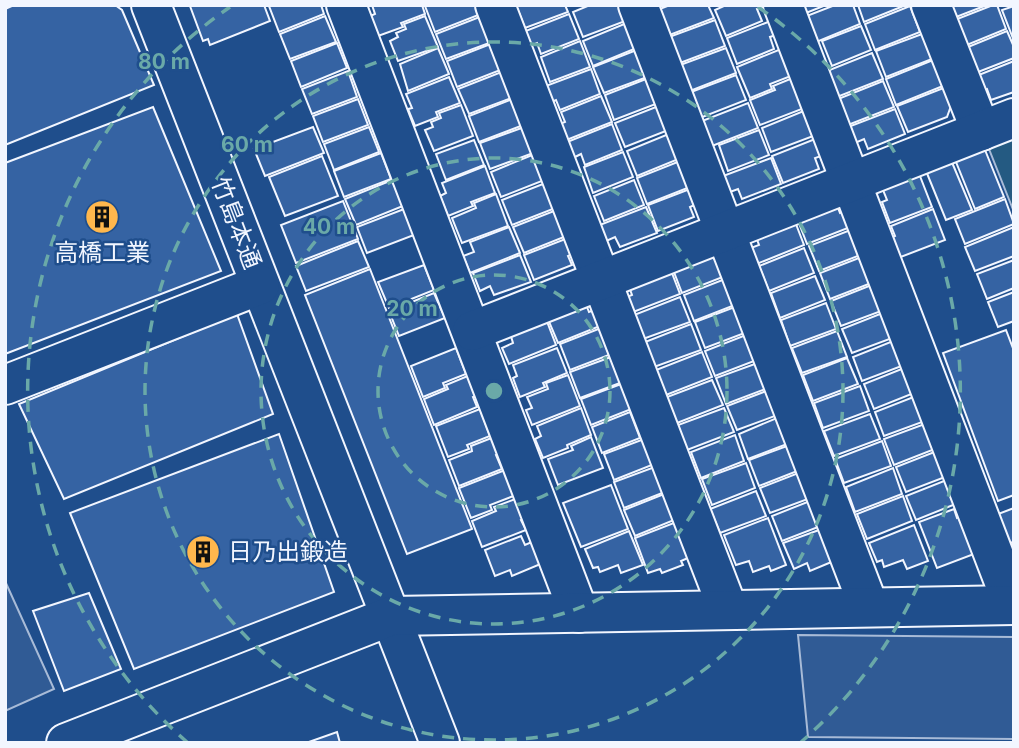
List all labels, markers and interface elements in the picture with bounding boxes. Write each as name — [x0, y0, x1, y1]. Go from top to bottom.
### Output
text: 80 m — [138, 49, 190, 74]
text: 60 m — [221, 132, 273, 157]
street label: 竹島本通 — [206, 173, 267, 273]
building icon: 高橋工業 — [83, 198, 121, 236]
text: 40 m — [303, 214, 355, 239]
place label: 高橋工業 — [54, 238, 150, 267]
text: 20 m — [386, 296, 438, 321]
centre of rings — [482, 379, 506, 403]
building icon: 日乃出鍛造 — [184, 533, 222, 571]
place label: 日乃出鍛造 — [228, 537, 348, 566]

